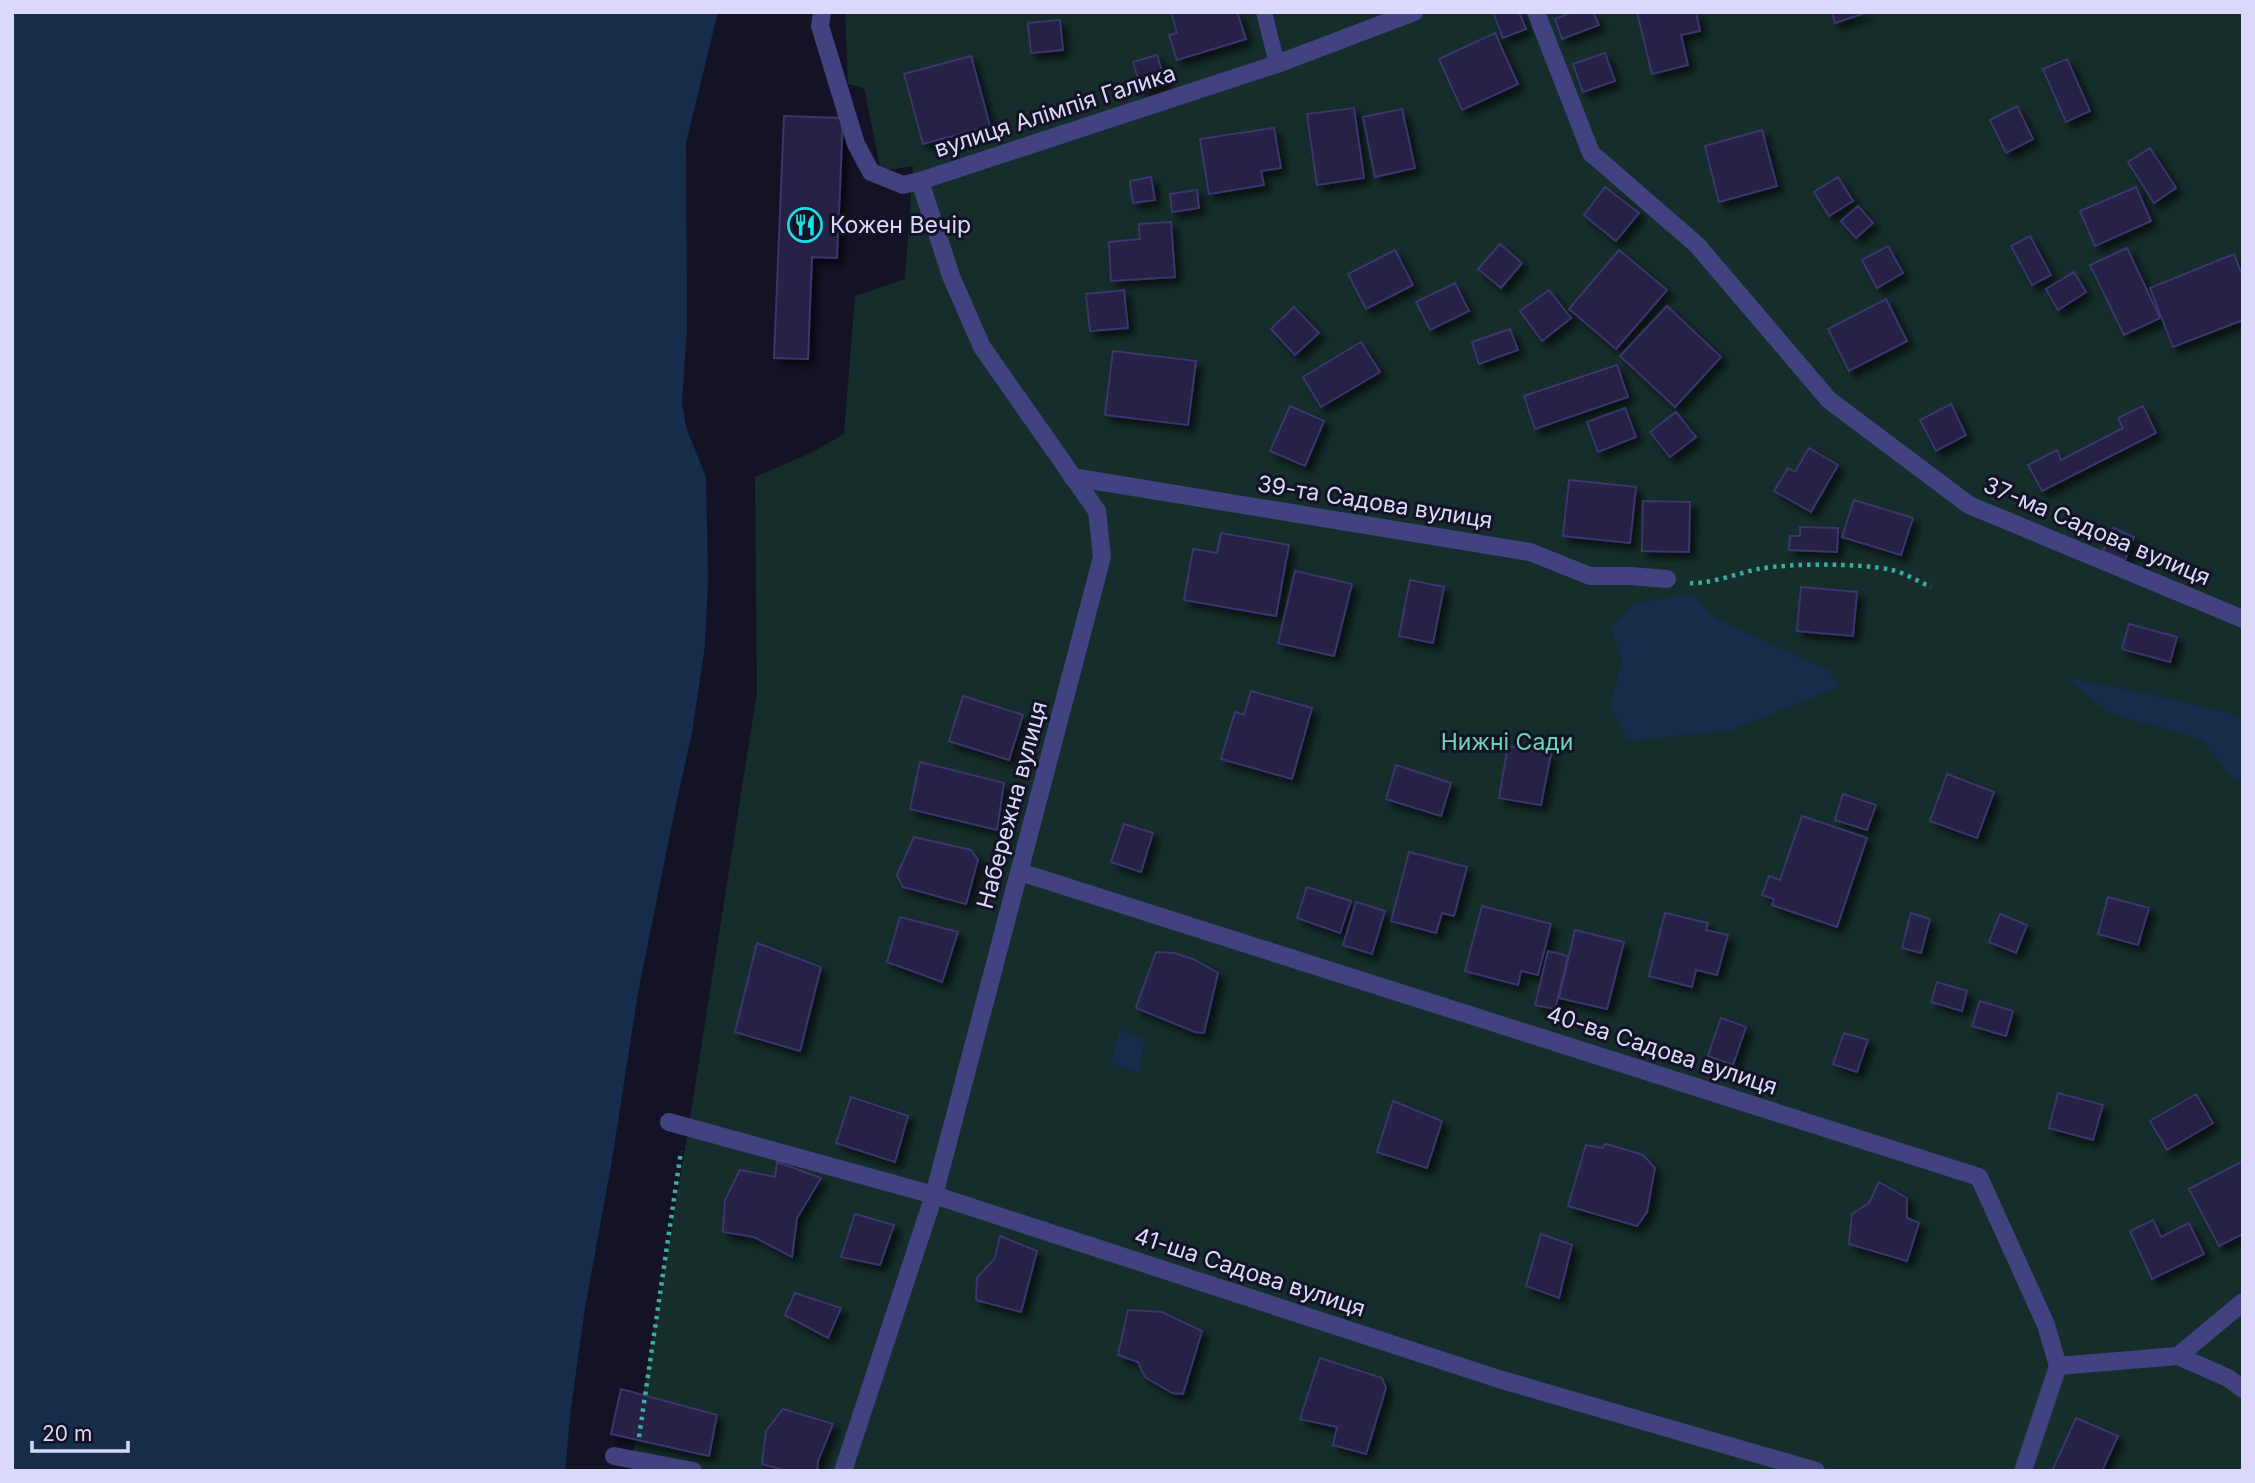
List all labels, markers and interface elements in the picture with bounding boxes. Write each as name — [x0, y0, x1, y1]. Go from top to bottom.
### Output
street label: вулиця Алімпія Галика — [931, 59, 1179, 163]
restaurant icon: Кожен Вечір — [786, 206, 824, 244]
place label: Кожен Вечір — [830, 211, 971, 239]
street label: 39-та Садова вулиця — [1255, 470, 1495, 534]
street label: 37-ма Садова вулиця — [1979, 471, 2215, 591]
street label: Набережна вулиця — [971, 698, 1053, 912]
park label: Нижні Сади — [1441, 728, 1573, 756]
street label: 40-ва Садова вулиця — [1543, 999, 1781, 1101]
street label: 41-ша Садова вулиця — [1131, 1221, 1369, 1323]
scale bar — [32, 1410, 128, 1454]
text: 20 m — [42, 1421, 92, 1446]

